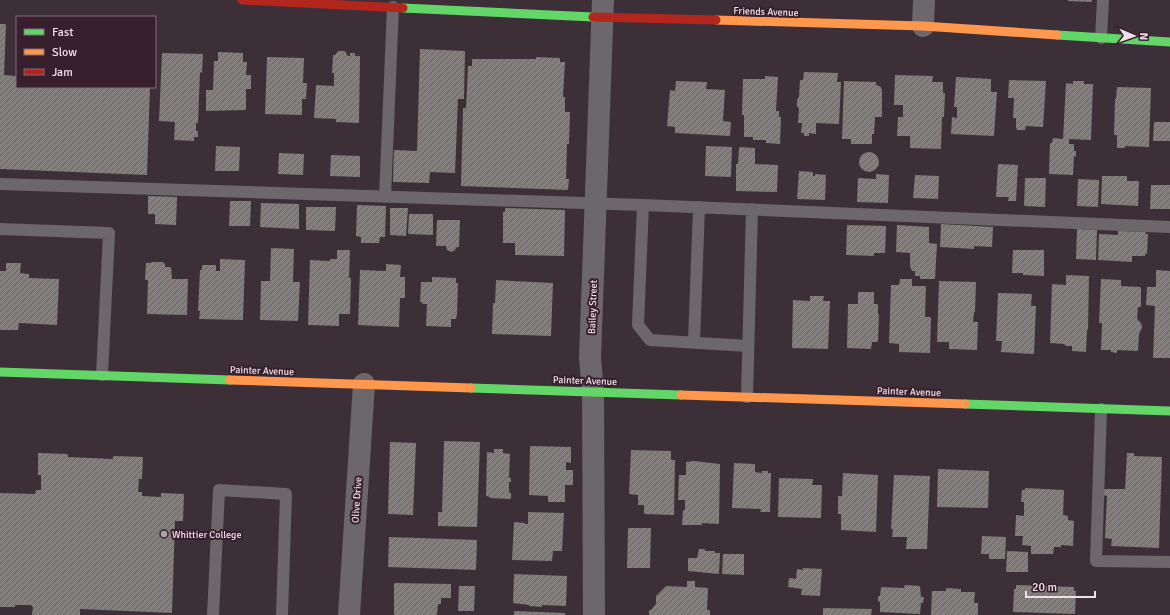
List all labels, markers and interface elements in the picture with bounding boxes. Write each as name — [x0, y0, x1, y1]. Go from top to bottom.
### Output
street label: Friends Avenue — [733, 5, 799, 19]
legend — [16, 16, 156, 88]
north arrow — [1114, 16, 1154, 56]
text: Fast — [52, 25, 73, 40]
text: N — [1137, 32, 1150, 40]
text: Slow — [52, 45, 77, 60]
text: Jam — [52, 65, 73, 80]
street label: Bailey Street — [586, 279, 600, 334]
street label: Painter Avenue — [230, 364, 294, 378]
street label: Painter Avenue — [553, 374, 617, 388]
street label: Painter Avenue — [877, 385, 941, 399]
street label: Olive Drive — [349, 477, 365, 523]
marker: Whittier College — [159, 529, 169, 539]
place label: Whittier College — [172, 529, 241, 541]
scale bar — [1026, 573, 1095, 599]
text: 20 m — [1032, 580, 1057, 595]

